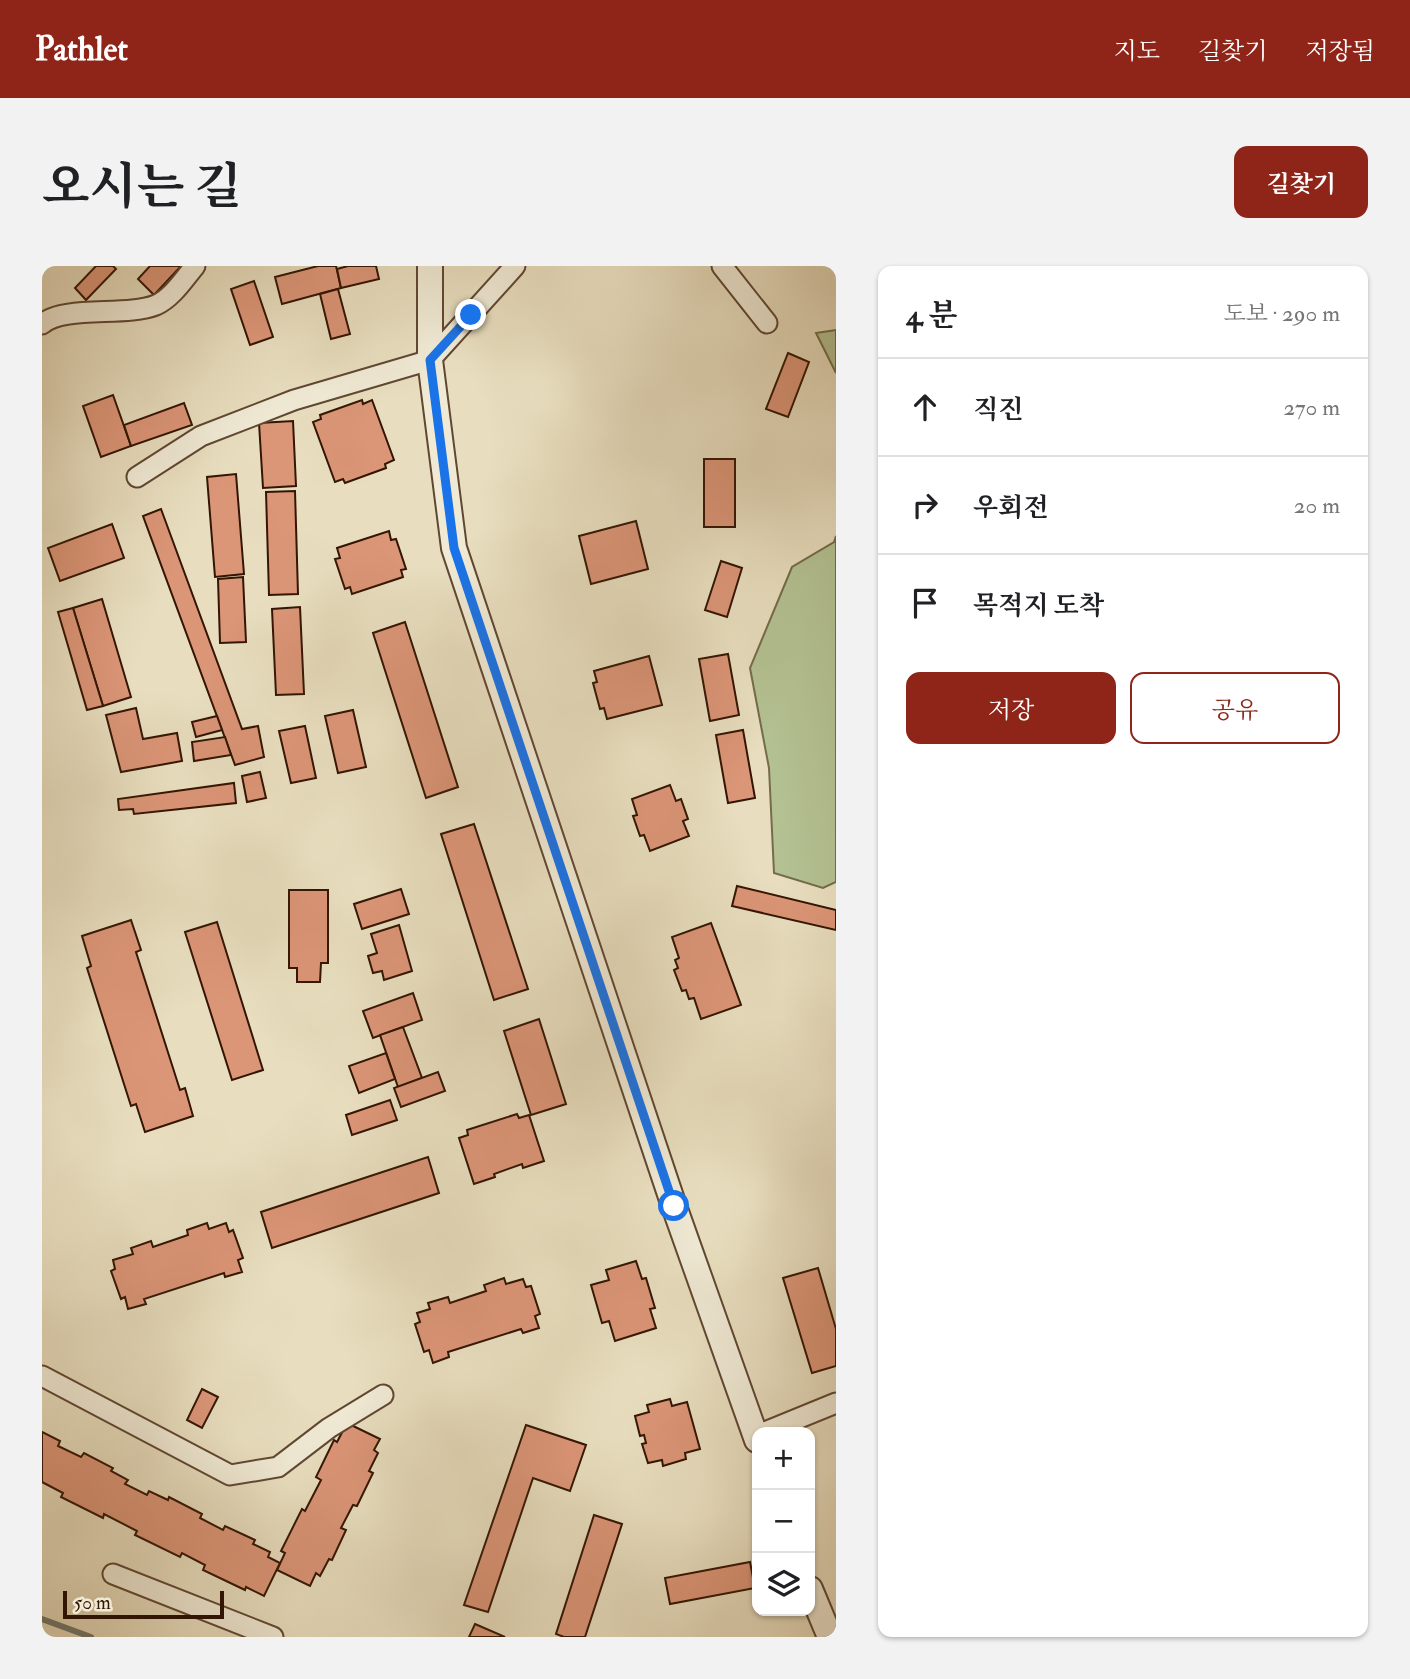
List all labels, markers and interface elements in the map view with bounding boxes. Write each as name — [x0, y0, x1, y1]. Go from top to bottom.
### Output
text: Pathlet — [35, 29, 128, 70]
text: 지도 — [1114, 36, 1160, 67]
text: 길찾기 — [1198, 36, 1267, 67]
text: 저장됨 — [1305, 36, 1375, 67]
button: 길찾기 — [1234, 146, 1368, 218]
text: 오시는 길 — [42, 157, 242, 218]
text: 4 분 — [906, 297, 957, 334]
route end — [455, 299, 486, 330]
text: 도보 · 290 m — [1223, 299, 1340, 328]
icon: ahead — [906, 388, 944, 426]
text: 270 m — [1283, 393, 1340, 422]
text: 직진 — [973, 394, 1023, 426]
icon: right — [906, 486, 944, 524]
text: 20 m — [1294, 491, 1340, 520]
text: 우회전 — [973, 492, 1048, 524]
icon: arrive — [906, 584, 944, 622]
text: 목적지 도착 — [973, 590, 1104, 622]
button: 저장 — [906, 672, 1116, 744]
button: 공유 — [1130, 672, 1340, 744]
route start — [658, 1190, 689, 1221]
map controls — [752, 1427, 815, 1616]
button: + — [752, 1427, 815, 1490]
button: − — [752, 1490, 815, 1553]
button: layers — [752, 1553, 815, 1616]
scale bar — [63, 1588, 224, 1620]
text: 50 m — [74, 1591, 111, 1615]

